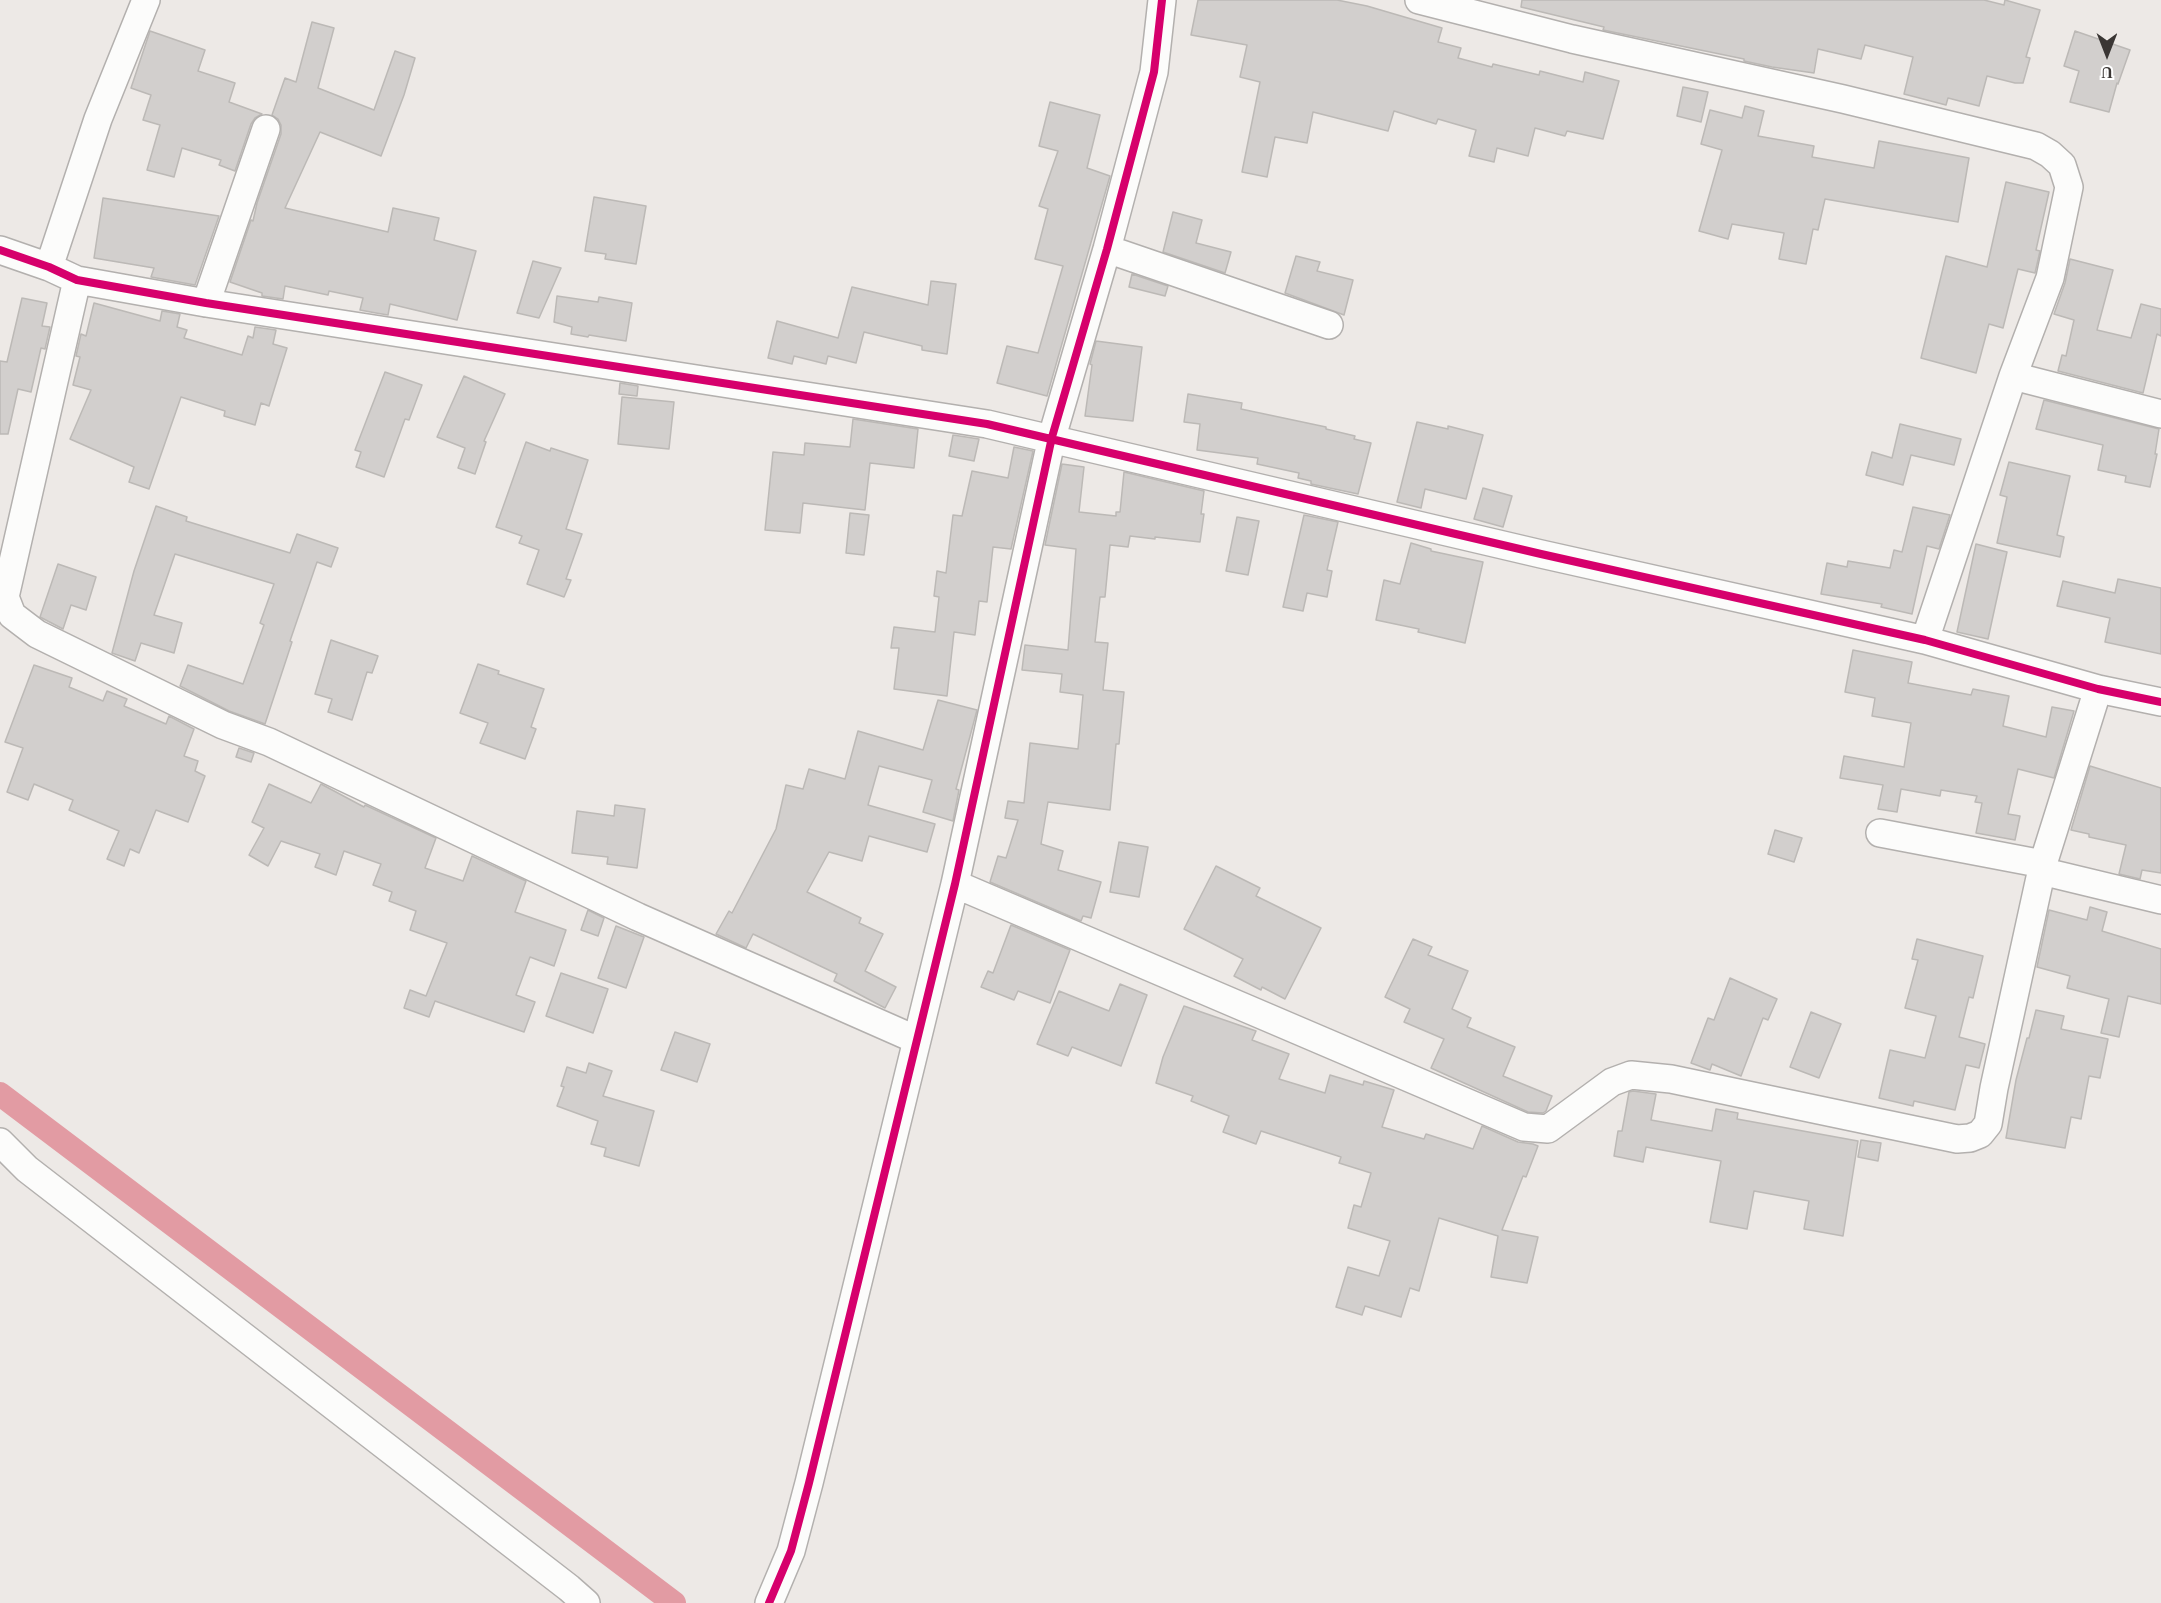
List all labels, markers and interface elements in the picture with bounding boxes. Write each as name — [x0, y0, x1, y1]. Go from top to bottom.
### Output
north arrow — [2077, 24, 2137, 84]
text: U — [2101, 64, 2113, 81]

